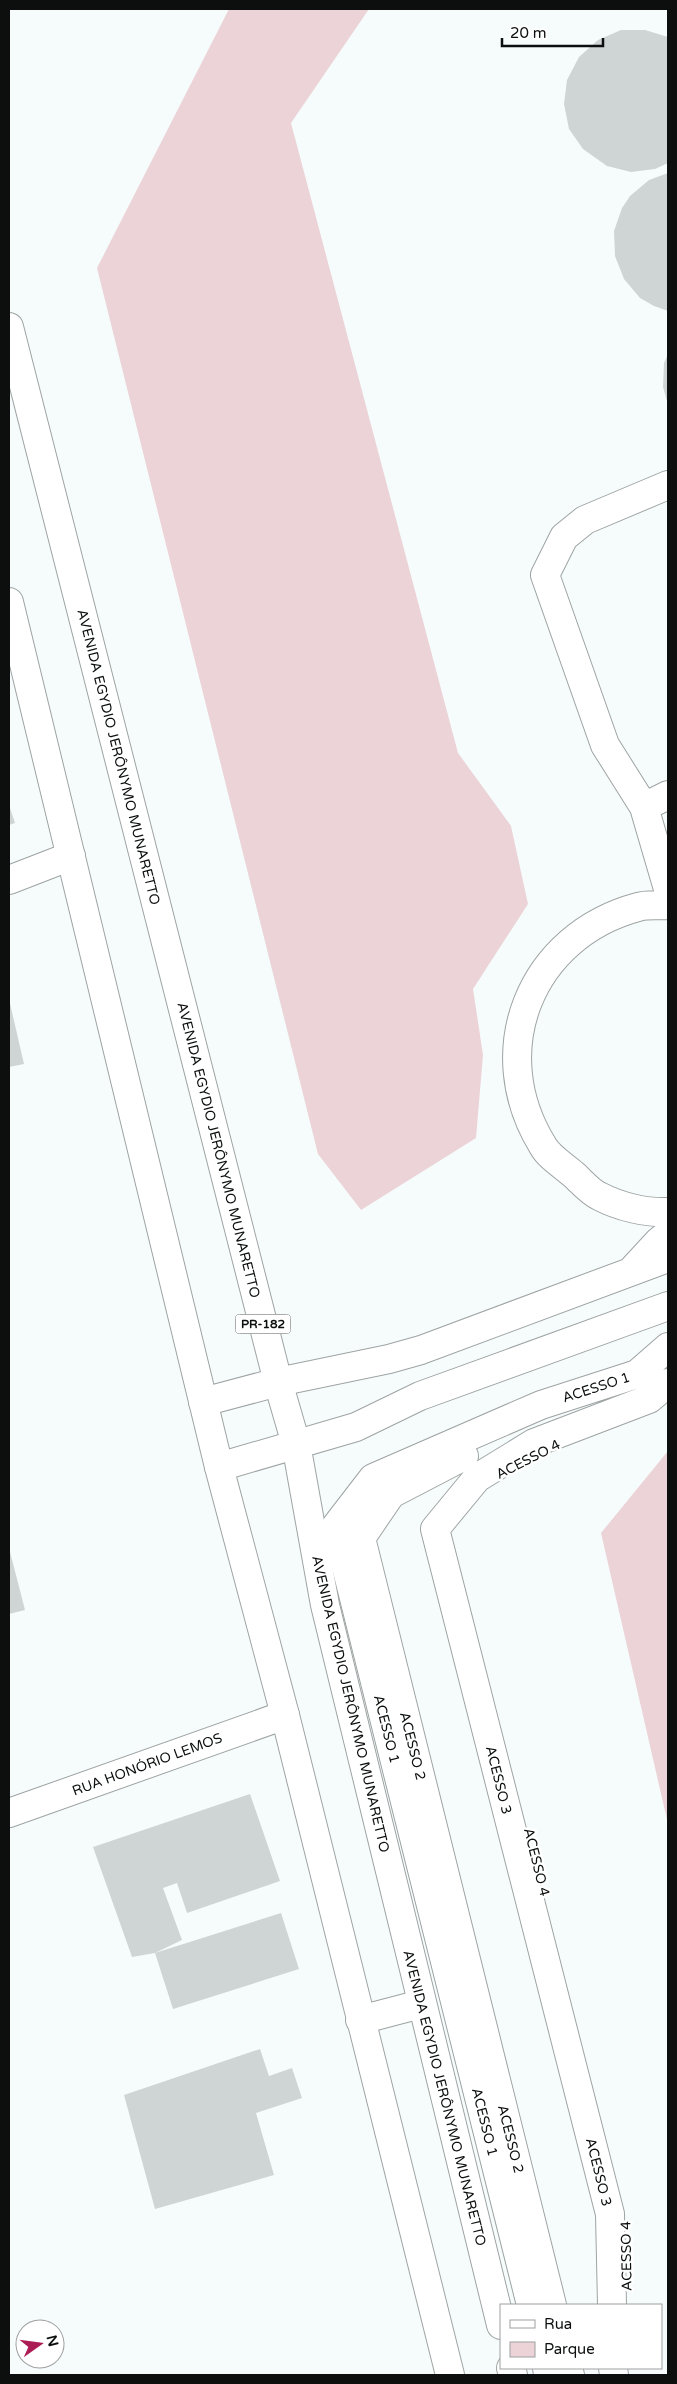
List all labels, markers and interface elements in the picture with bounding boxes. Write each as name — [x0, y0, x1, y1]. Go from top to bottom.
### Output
scale bar — [502, 15, 603, 47]
text: 20 m — [510, 24, 547, 42]
street label: AVENIDA EGYDIO JERÔNYMO MUNARETTO — [73, 607, 164, 907]
street label: AVENIDA EGYDIO JERÔNYMO MUNARETTO — [173, 1000, 264, 1300]
road number: PR-182 — [236, 1315, 290, 1334]
street label: ACESSO 1 — [560, 1369, 632, 1406]
street label: ACESSO 4 — [493, 1436, 563, 1483]
street label: AVENIDA EGYDIO JERÔNYMO MUNARETTO — [308, 1554, 393, 1854]
street label: ACESSO 1 — [370, 1693, 403, 1765]
street label: ACESSO 2 — [396, 1710, 429, 1782]
street label: RUA HONÓRIO LEMOS — [70, 1729, 225, 1800]
street label: ACESSO 3 — [482, 1744, 515, 1816]
street label: ACESSO 4 — [520, 1826, 553, 1898]
street label: AVENIDA EGYDIO JERÔNYMO MUNARETTO — [399, 1948, 490, 2248]
street label: ACESSO 1 — [468, 2086, 501, 2158]
street label: ACESSO 2 — [494, 2103, 527, 2175]
street label: ACESSO 3 — [582, 2136, 615, 2208]
street label: ACESSO 4 — [617, 2221, 636, 2291]
legend — [500, 2304, 662, 2369]
text: Rua — [544, 2315, 572, 2333]
north arrow — [15, 2319, 65, 2369]
text: N — [43, 2333, 62, 2348]
text: Parque — [544, 2340, 595, 2358]

